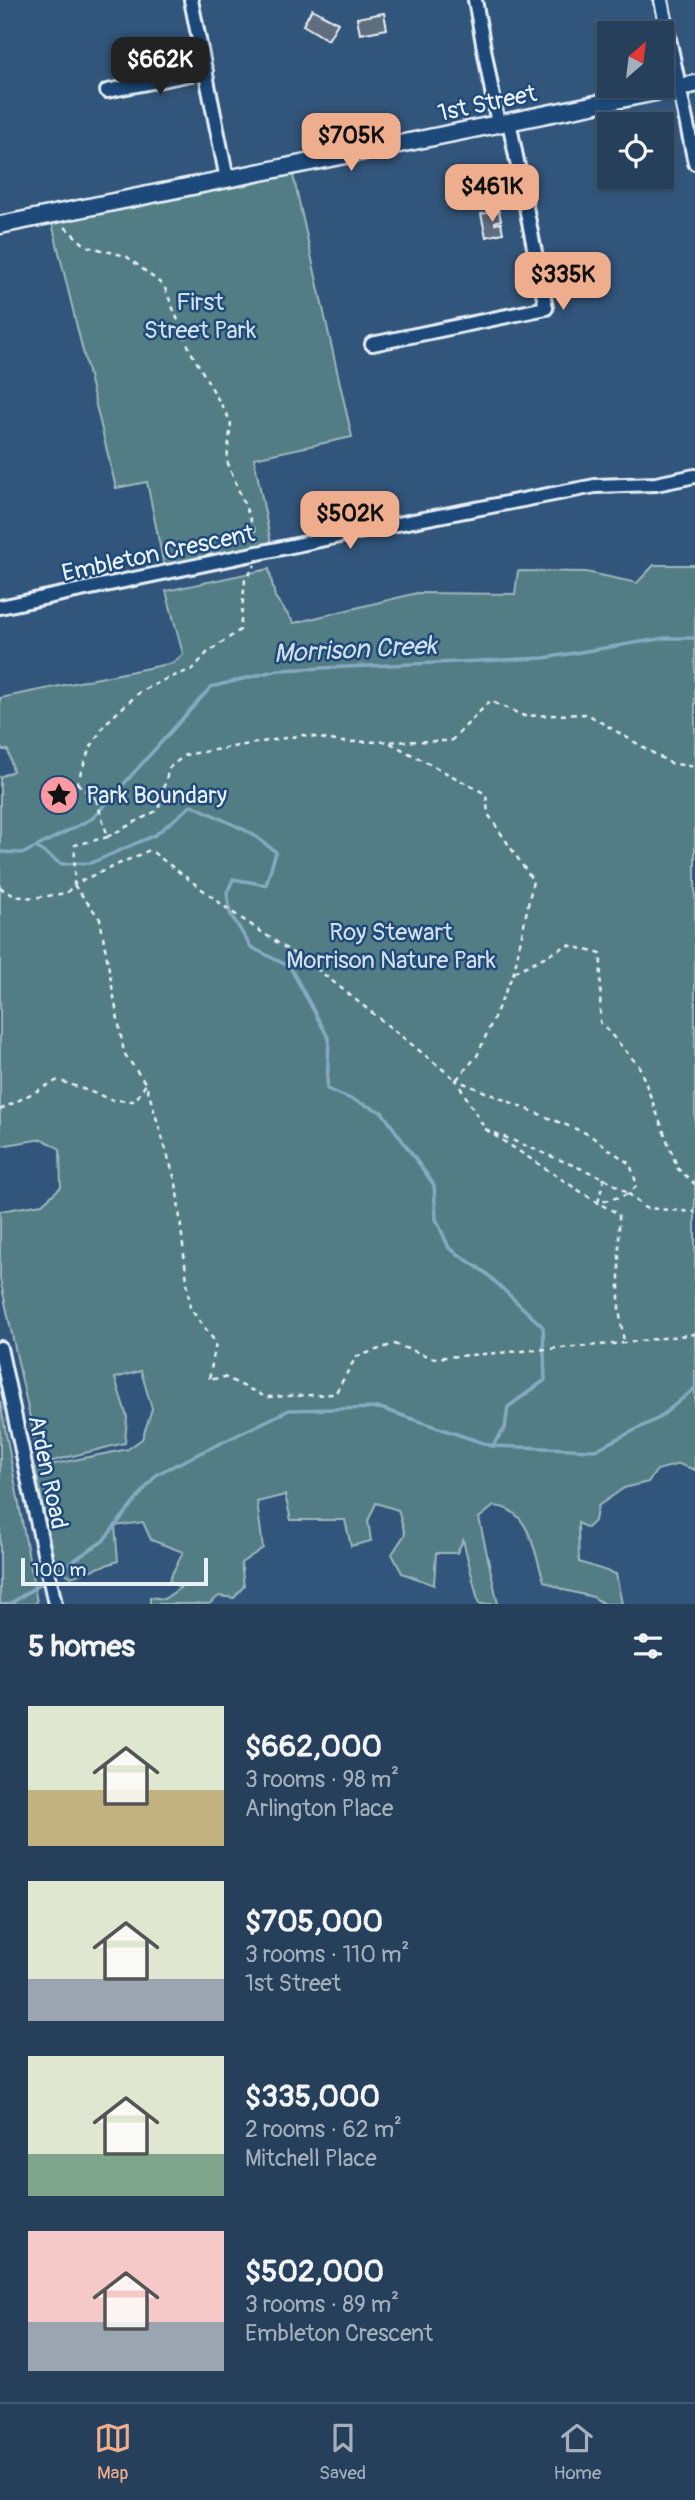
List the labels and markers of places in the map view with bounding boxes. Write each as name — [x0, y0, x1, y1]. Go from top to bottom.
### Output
pin: $662K — [111, 38, 209, 97]
pin: $705K — [302, 114, 400, 173]
pin: $461K — [443, 164, 541, 224]
pin: $335K — [514, 252, 612, 312]
pin: $502K — [301, 491, 399, 551]
place icon: Park Boundary — [38, 774, 80, 816]
place label: Park Boundary — [86, 781, 227, 810]

